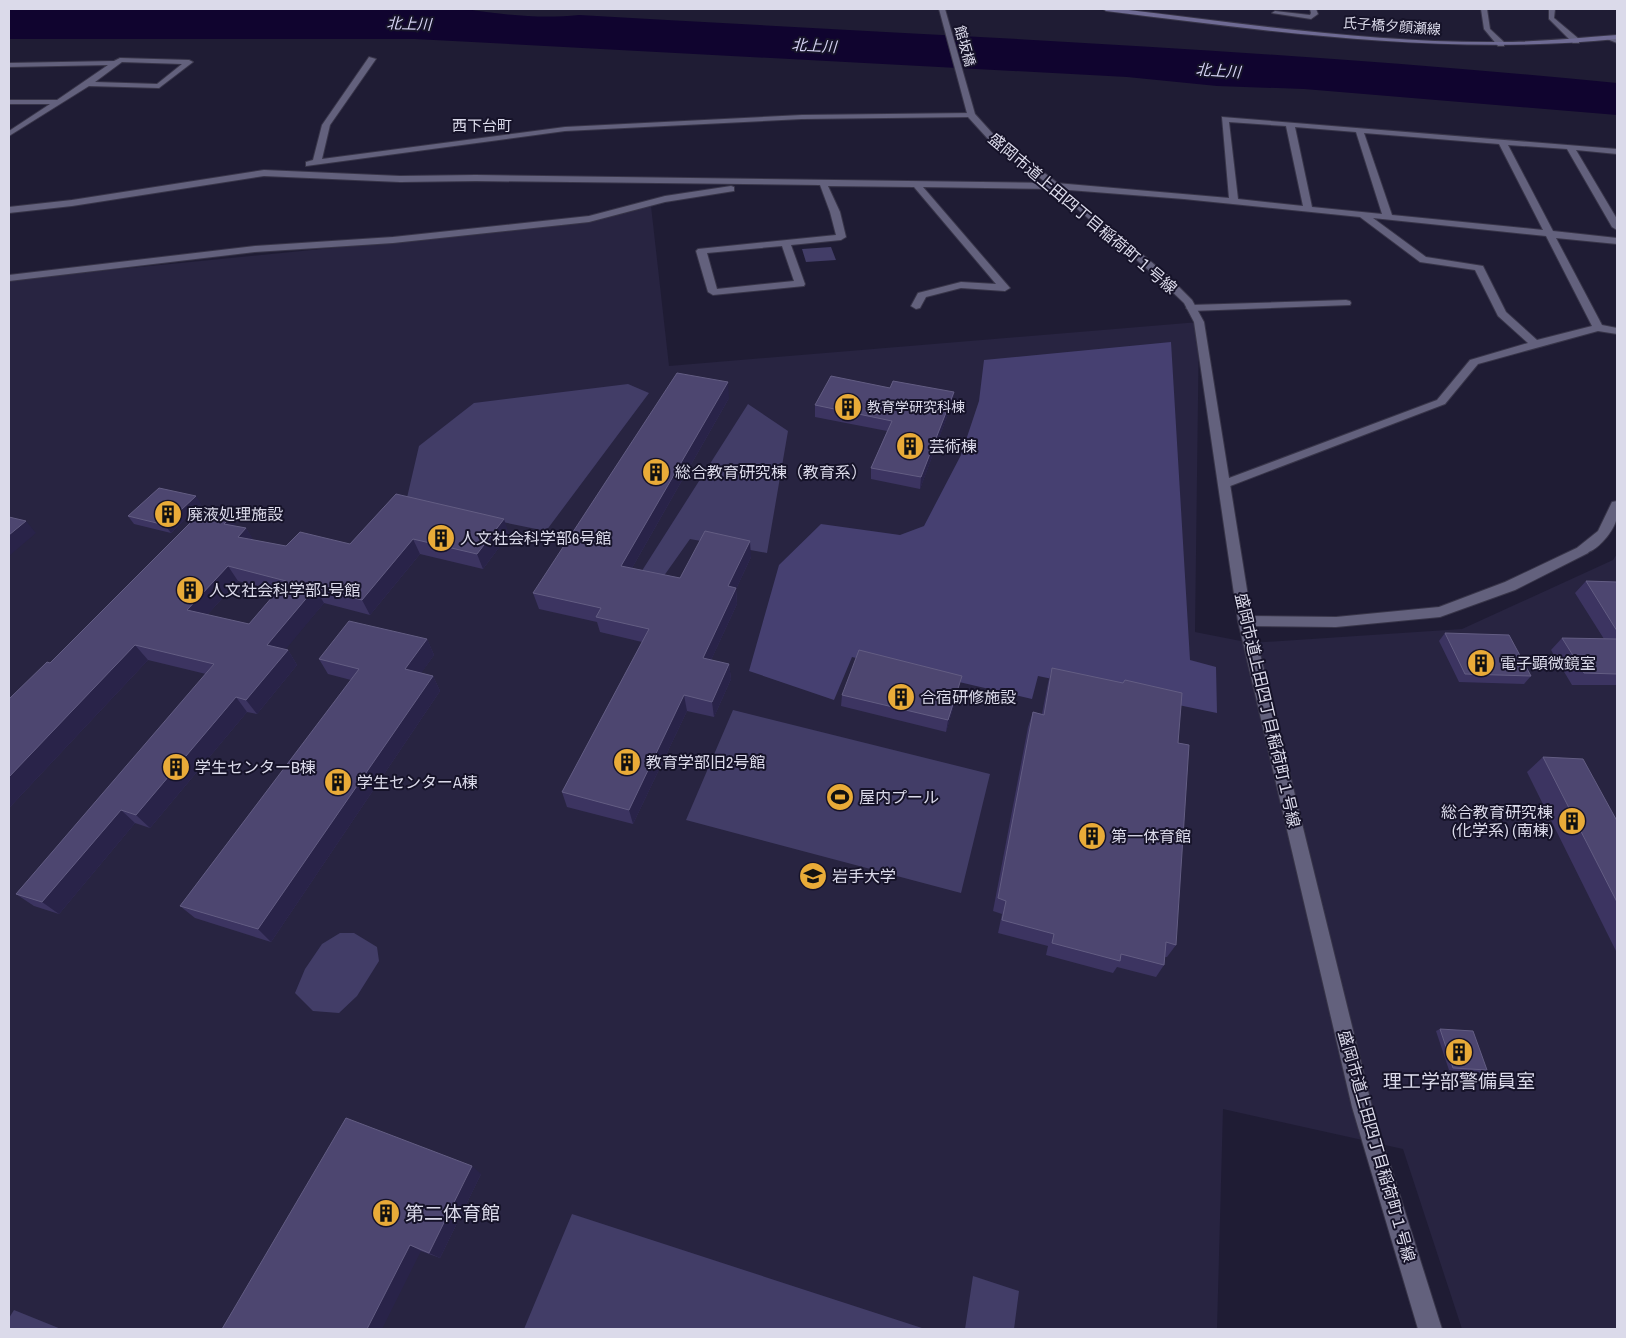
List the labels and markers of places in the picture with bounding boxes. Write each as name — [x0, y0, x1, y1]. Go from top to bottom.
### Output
building icon: 教育学研究科棟 — [833, 392, 863, 422]
place label: 教育学研究科棟 — [867, 398, 965, 416]
building icon: 芸術棟 — [895, 431, 925, 461]
place label: 芸術棟 — [929, 435, 977, 457]
building icon: 総合教育研究棟（教育系） — [641, 457, 671, 487]
place label: 総合教育研究棟（教育系） — [675, 461, 867, 483]
building icon: 廃液処理施設 — [153, 499, 183, 529]
place label: 廃液処理施設 — [187, 503, 283, 525]
building icon: 人文社会科学部6号館 — [426, 523, 456, 553]
place label: 人文社会科学部6号館 — [460, 527, 611, 549]
building icon: 人文社会科学部1号館 — [175, 575, 205, 605]
place label: 人文社会科学部1号館 — [209, 579, 360, 601]
building icon: 電子顕微鏡室 — [1466, 648, 1496, 678]
place label: 電子顕微鏡室 — [1500, 652, 1596, 674]
building icon: 合宿研修施設 — [886, 682, 916, 712]
place label: 合宿研修施設 — [920, 686, 1016, 708]
building icon: 教育学部旧2号館 — [612, 747, 642, 777]
place label: 教育学部旧2号館 — [646, 751, 765, 773]
building icon: 学生センターB棟 — [161, 752, 191, 782]
place label: 学生センターB棟 — [195, 756, 316, 778]
building icon: 学生センターA棟 — [323, 767, 353, 797]
place label: 学生センターA棟 — [357, 771, 478, 793]
sports icon: 屋内プール — [825, 782, 855, 812]
place label: 屋内プール — [859, 786, 939, 808]
place label: 総合教育研究棟 (化学系) (南棟) — [1441, 801, 1553, 841]
building icon: 総合教育研究棟 (化学系) (南棟) — [1557, 806, 1587, 836]
building icon: 第一体育館 — [1077, 821, 1107, 851]
place label: 第一体育館 — [1111, 825, 1191, 847]
school or university icon: 岩手大学 — [798, 861, 828, 891]
place label: 岩手大学 — [832, 865, 896, 887]
building icon: 理工学部警備員室 — [1444, 1037, 1474, 1067]
place label: 理工学部警備員室 — [1383, 1068, 1535, 1094]
building icon: 第二体育館 — [371, 1198, 401, 1228]
place label: 第二体育館 — [405, 1200, 500, 1226]

